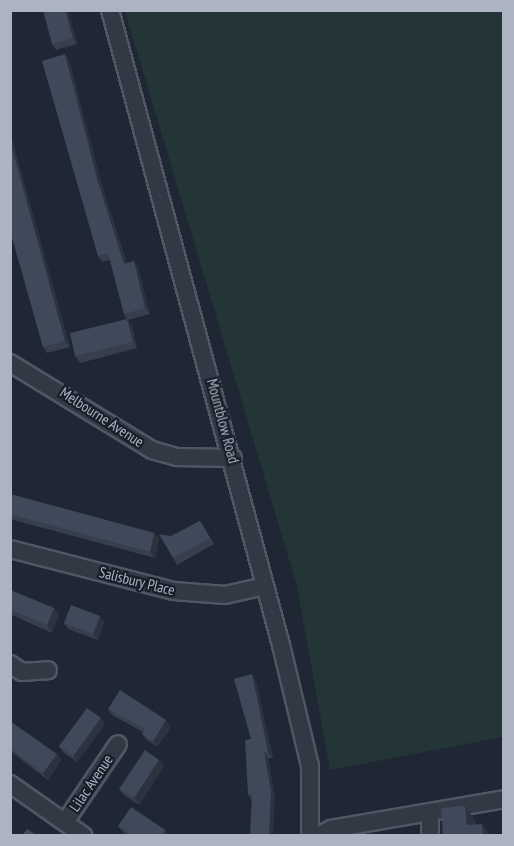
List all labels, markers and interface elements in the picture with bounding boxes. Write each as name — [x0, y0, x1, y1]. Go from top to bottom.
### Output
street label: Mountblow Road — [203, 377, 243, 465]
street label: Melbourne Avenue — [57, 383, 147, 451]
street label: Salisbury Place — [97, 563, 177, 599]
street label: Lilac Avenue — [65, 751, 117, 815]

